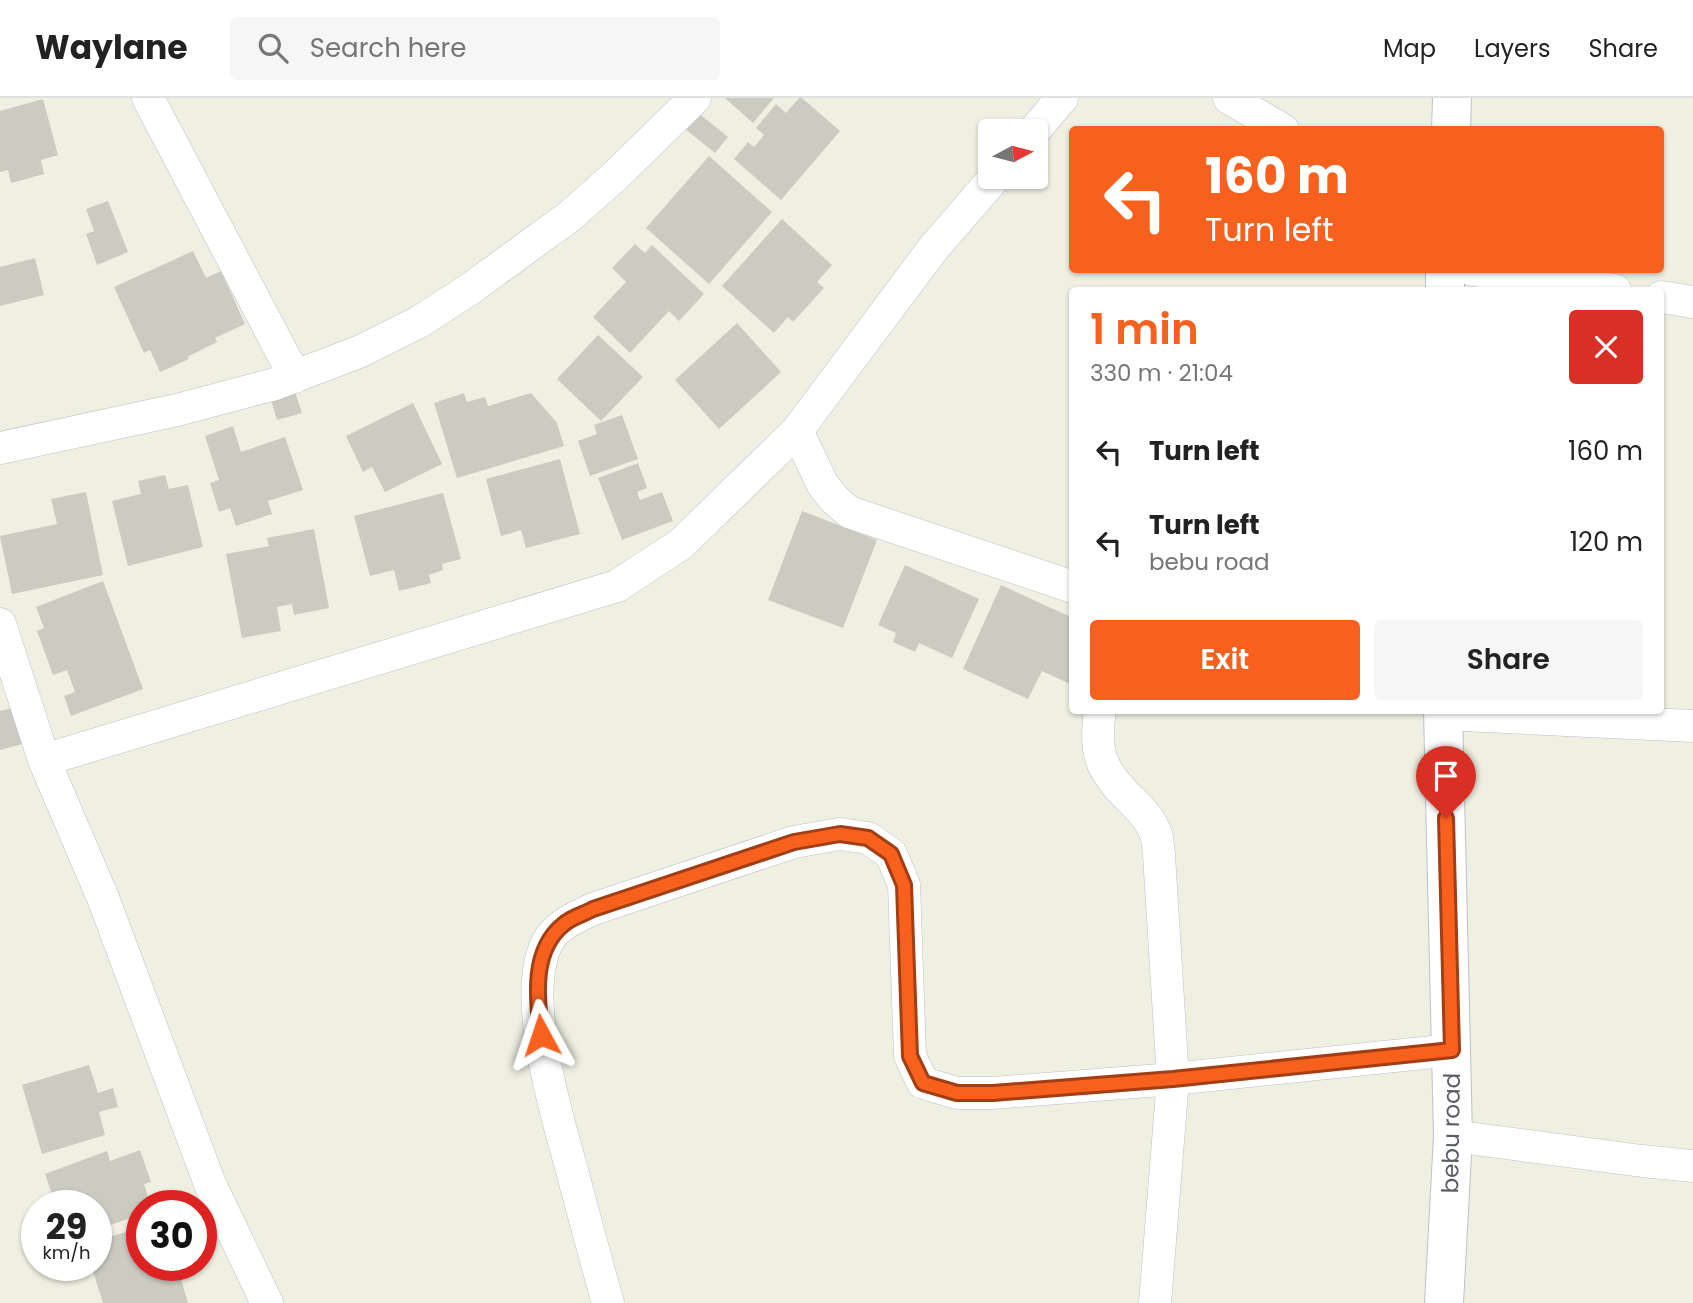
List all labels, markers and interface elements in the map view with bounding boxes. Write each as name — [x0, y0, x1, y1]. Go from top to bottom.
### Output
search box — [230, 17, 720, 80]
text: Waylane — [35, 24, 188, 71]
icon: search — [254, 29, 292, 67]
text: Search here — [310, 30, 466, 66]
text: Map — [1383, 32, 1436, 65]
text: Layers — [1474, 32, 1550, 65]
text: Share — [1588, 32, 1658, 65]
north arrow — [978, 119, 1048, 189]
map controls — [978, 119, 1048, 189]
text: 160 m — [1205, 142, 1349, 210]
icon: left — [1090, 154, 1181, 245]
text: Turn left — [1205, 207, 1334, 252]
text: 1 min — [1090, 300, 1199, 359]
button: close — [1569, 310, 1643, 384]
text: 330 m · 21:04 — [1090, 357, 1233, 389]
icon: left — [1090, 433, 1128, 471]
text: Turn left — [1149, 433, 1260, 469]
text: 160 m — [1568, 433, 1643, 469]
text: Turn left — [1149, 507, 1260, 543]
icon: left — [1090, 524, 1128, 562]
text: 120 m — [1570, 524, 1643, 560]
text: bebu road — [1149, 546, 1270, 578]
button: Exit — [1090, 620, 1360, 700]
button: Share — [1374, 620, 1643, 700]
pin — [1416, 746, 1476, 818]
icon: arrive — [1427, 757, 1465, 795]
position arrow — [504, 998, 578, 1072]
street label: bebu road — [1434, 1072, 1468, 1194]
speed limit sign: 30 — [126, 1190, 217, 1281]
text: 29 — [46, 1202, 87, 1251]
text: km/h — [43, 1240, 90, 1265]

